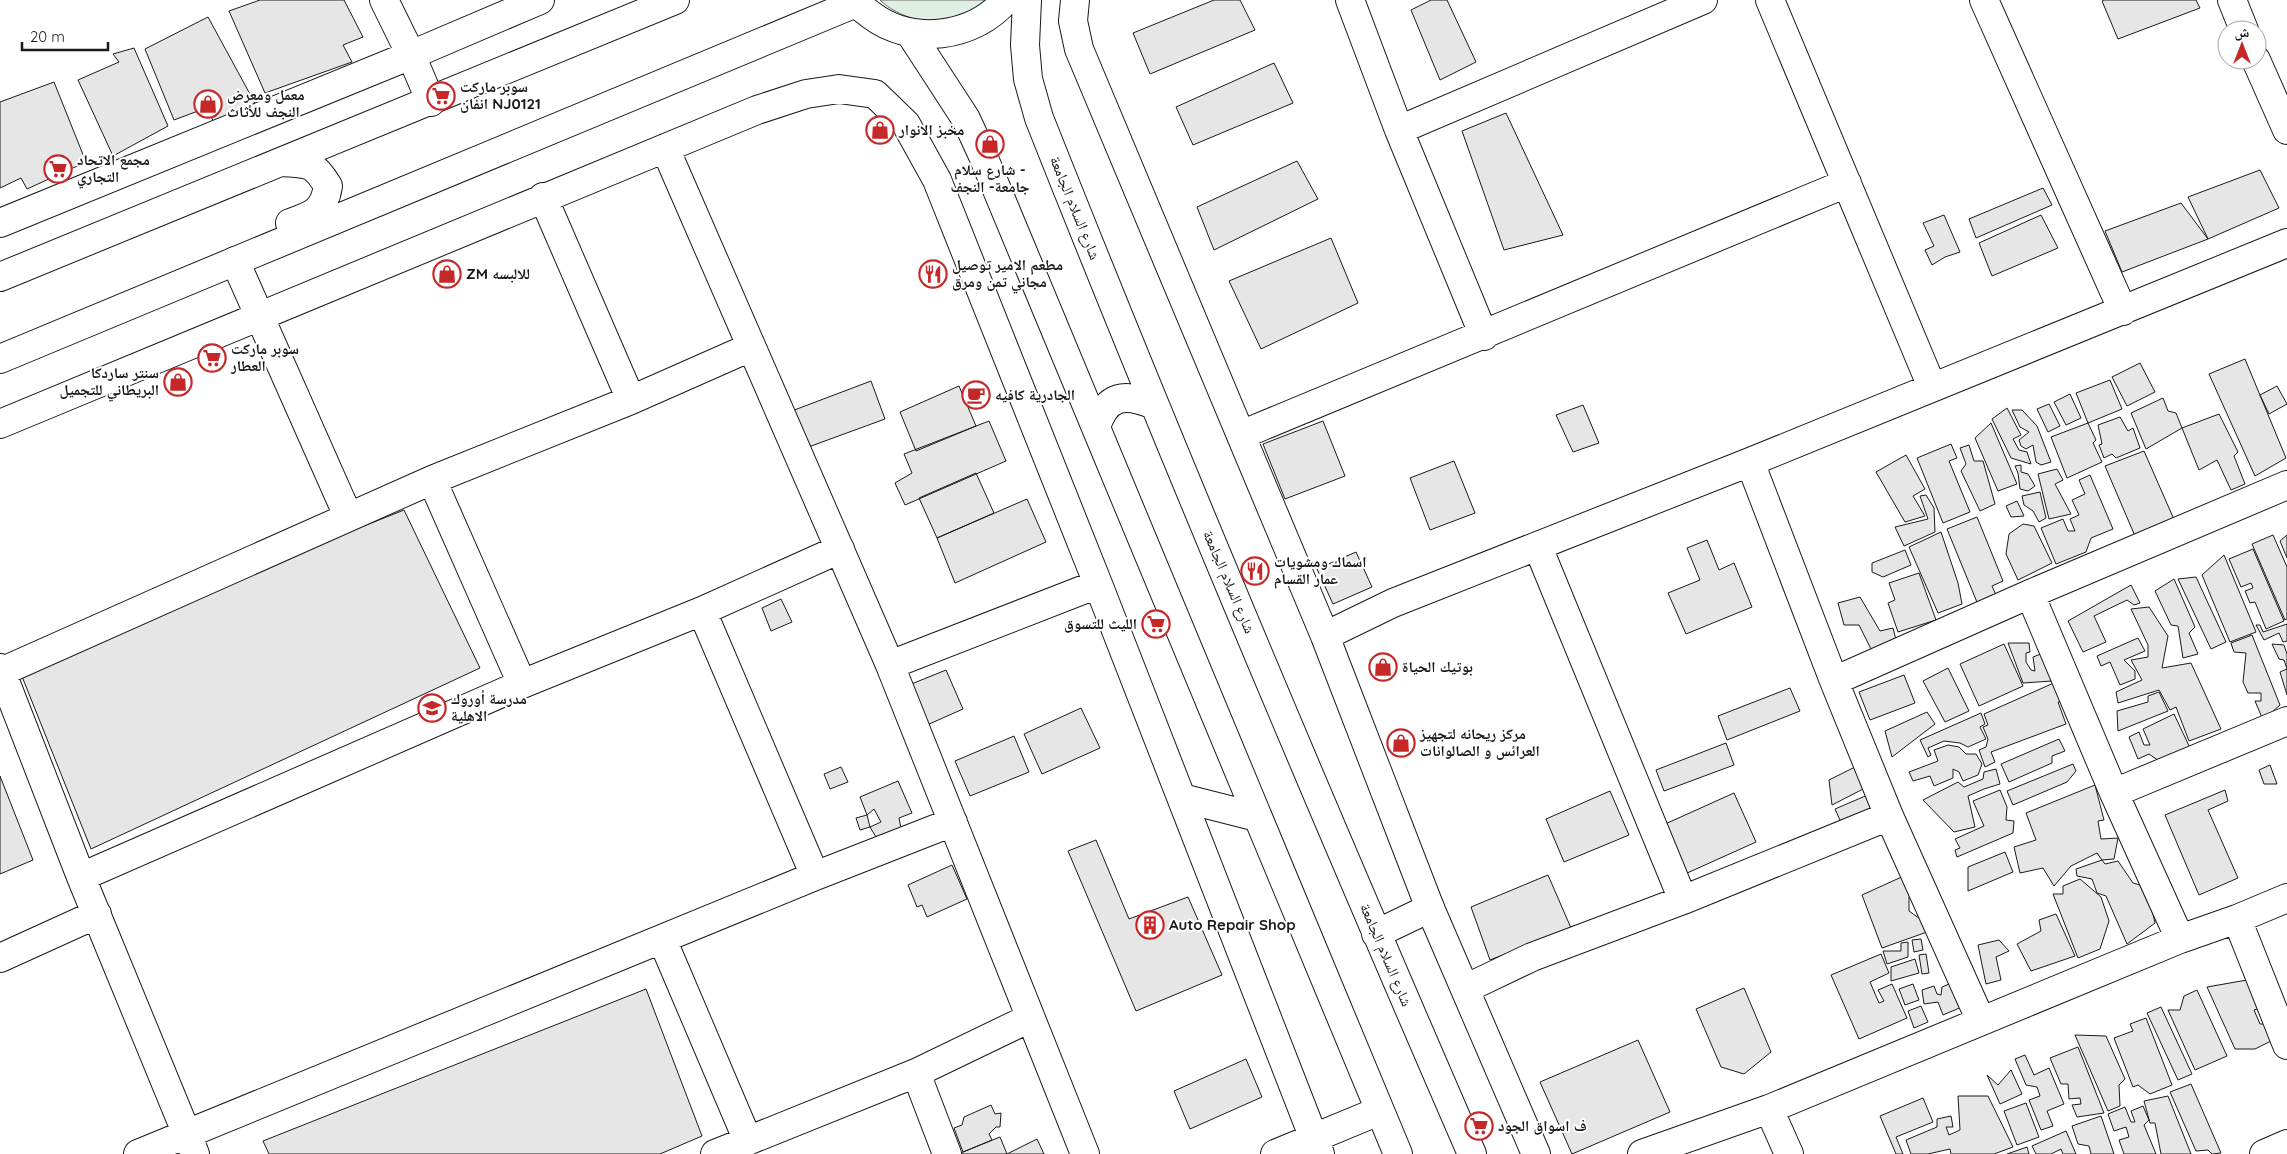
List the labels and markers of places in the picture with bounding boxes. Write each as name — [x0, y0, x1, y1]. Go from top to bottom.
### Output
place label: سوبر ماركت انفان NJ0121 — [460, 77, 541, 113]
supermarket icon: سوبر ماركت انفان NJ0121 — [426, 81, 456, 111]
place label: معمل ومعرض النجف للأثاث — [227, 85, 305, 121]
shop icon: معمل ومعرض النجف للأثاث — [193, 89, 223, 119]
shop icon: مخبز الانوار — [865, 115, 895, 145]
place label: مخبز الانوار — [898, 120, 964, 139]
shop icon: شارع سلام - جامعة- النجف — [975, 129, 1005, 159]
place label: مجمع الاتحاد التجاري — [77, 150, 150, 189]
supermarket icon: مجمع الاتحاد التجاري — [43, 154, 73, 184]
place label: شارع سلام - جامعة- النجف — [950, 160, 1030, 196]
place label: مطعم الامير توصيل مجاني تمن ومرق — [952, 255, 1063, 294]
shop icon: ZM للالبسه — [432, 259, 462, 289]
restaurant icon: مطعم الامير توصيل مجاني تمن ومرق — [918, 259, 948, 289]
place label: ZM للالبسه — [466, 264, 530, 283]
place label: سوبر ماركت العطار — [230, 339, 299, 375]
supermarket icon: سوبر ماركت العطار — [197, 343, 227, 373]
place label: سنتر ساردكا البريطاني للتجميل — [59, 363, 159, 402]
shop icon: سنتر ساردكا البريطاني للتجميل — [163, 367, 193, 397]
cafe icon: الجادرية كافيه — [961, 380, 991, 410]
place label: الجادرية كافيه — [995, 385, 1075, 404]
place label: اسماك ومشويات عمار القسام — [1274, 552, 1367, 589]
restaurant icon: اسماك ومشويات عمار القسام — [1240, 556, 1270, 586]
supermarket icon: الليث للتسوق — [1141, 609, 1171, 639]
place label: الليث للتسوق — [1064, 614, 1137, 633]
shop icon: بوتيك الحياة — [1368, 652, 1398, 682]
place label: بوتيك الحياة — [1402, 657, 1473, 676]
place label: مدرسة أوروك الاهلية — [451, 689, 527, 725]
school or university icon: مدرسة أوروك الاهلية — [417, 693, 447, 723]
place label: مركز ريحانه لتجهيز العرائس و الصالوانات — [1419, 724, 1540, 760]
shop icon: مركز ريحانه لتجهيز العرائس و الصالوانات — [1386, 728, 1416, 758]
building icon: Auto Repair Shop — [1135, 910, 1165, 940]
place label: Auto Repair Shop — [1169, 915, 1296, 934]
supermarket icon: ف اسواق الجود — [1464, 1111, 1494, 1141]
place label: ف اسواق الجود — [1498, 1116, 1587, 1135]

